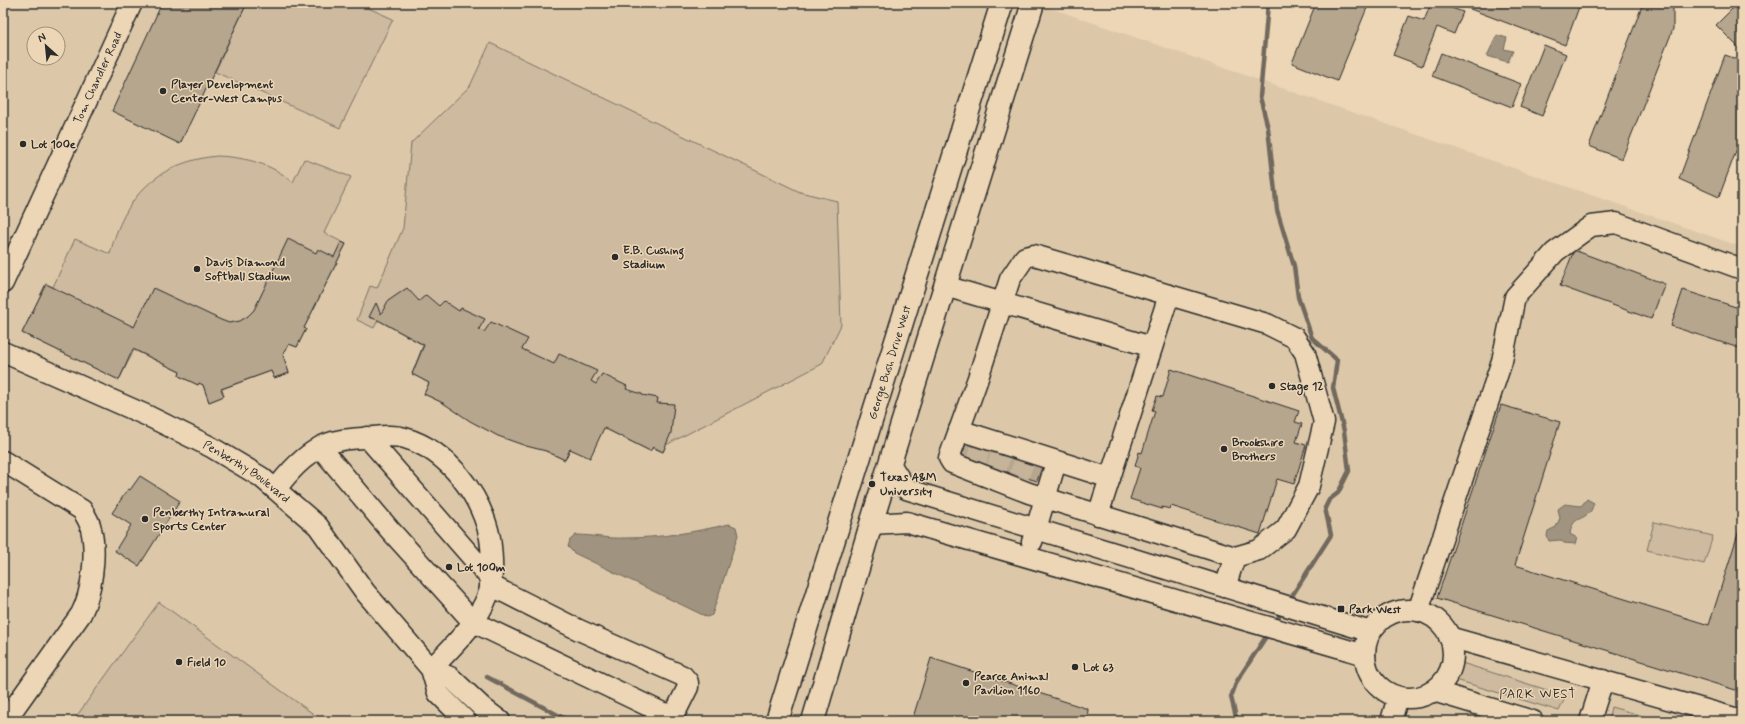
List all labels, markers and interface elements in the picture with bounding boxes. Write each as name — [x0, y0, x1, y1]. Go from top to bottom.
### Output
north arrow — [26, 26, 66, 66]
text: N — [35, 30, 48, 46]
street label: Tom Chandler Road — [70, 30, 127, 127]
place label: Player Development Center-West Campus — [171, 77, 283, 107]
marker: Player Development Center-West Campus — [158, 86, 168, 96]
place label: Lot 100e — [31, 137, 76, 153]
marker: Lot 100e — [18, 139, 28, 149]
place label: E.B. Cushing Stadium — [623, 243, 685, 273]
marker: E.B. Cushing Stadium — [610, 252, 620, 262]
place label: Davis Diamond Softball Stadium — [205, 255, 291, 285]
marker: Davis Diamond Softball Stadium — [192, 264, 202, 274]
street label: George Bush Drive West — [865, 303, 916, 422]
place label: Stage 12 — [1280, 379, 1324, 396]
marker: Stage 12 — [1267, 381, 1277, 391]
place label: Brookshire Brothers — [1232, 435, 1284, 465]
street label: Penberthy Boulevard — [200, 437, 293, 507]
marker: Brookshire Brothers — [1219, 444, 1229, 454]
place label: Texas A&M University — [880, 470, 937, 500]
marker: Texas A&M University — [867, 479, 877, 489]
place label: Penberthy Intramural Sports Center — [153, 505, 270, 535]
marker: Penberthy Intramural Sports Center — [140, 514, 150, 524]
place label: Lot 100m — [457, 560, 506, 576]
marker: Lot 100m — [444, 562, 454, 572]
place label: Park West — [1349, 602, 1401, 618]
marker: Park West — [1336, 604, 1346, 614]
place label: Field 10 — [187, 655, 226, 671]
marker: Field 10 — [174, 657, 184, 667]
place label: Lot 63 — [1083, 660, 1114, 676]
marker: Lot 63 — [1070, 662, 1080, 672]
place label: Pearce Animal Pavilion 1160 — [974, 669, 1049, 699]
marker: Pearce Animal Pavilion 1160 — [961, 678, 971, 688]
district label: PARK WEST — [1499, 686, 1577, 703]

